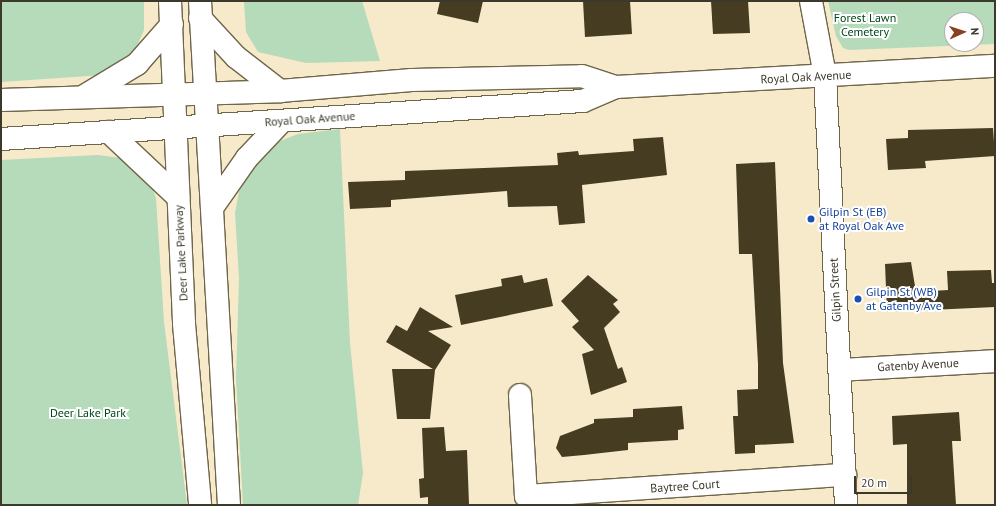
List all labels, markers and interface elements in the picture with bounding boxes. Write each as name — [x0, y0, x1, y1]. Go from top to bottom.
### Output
park label: Forest Lawn Cemetery — [834, 11, 896, 39]
north arrow — [944, 12, 984, 52]
text: N — [968, 27, 982, 35]
street label: Royal Oak Avenue — [760, 67, 852, 87]
street label: Royal Oak Avenue — [264, 109, 356, 129]
street label: Deer Lake Parkway — [171, 204, 191, 302]
place label: Gilpin St (EB) at Royal Oak Ave — [819, 205, 905, 233]
marker: Gilpin St (EB) at Royal Oak Ave — [806, 214, 816, 224]
street label: Gilpin Street — [826, 258, 844, 322]
place label: Gilpin St (WB) at Gatenby Ave — [866, 285, 943, 313]
marker: Gilpin St (WB) at Gatenby Ave — [853, 294, 863, 304]
street label: Gatenby Avenue — [876, 356, 960, 374]
park label: Deer Lake Park — [50, 406, 126, 420]
scale bar — [856, 468, 914, 494]
text: 20 m — [861, 475, 887, 490]
street label: Baytree Court — [650, 476, 720, 496]

